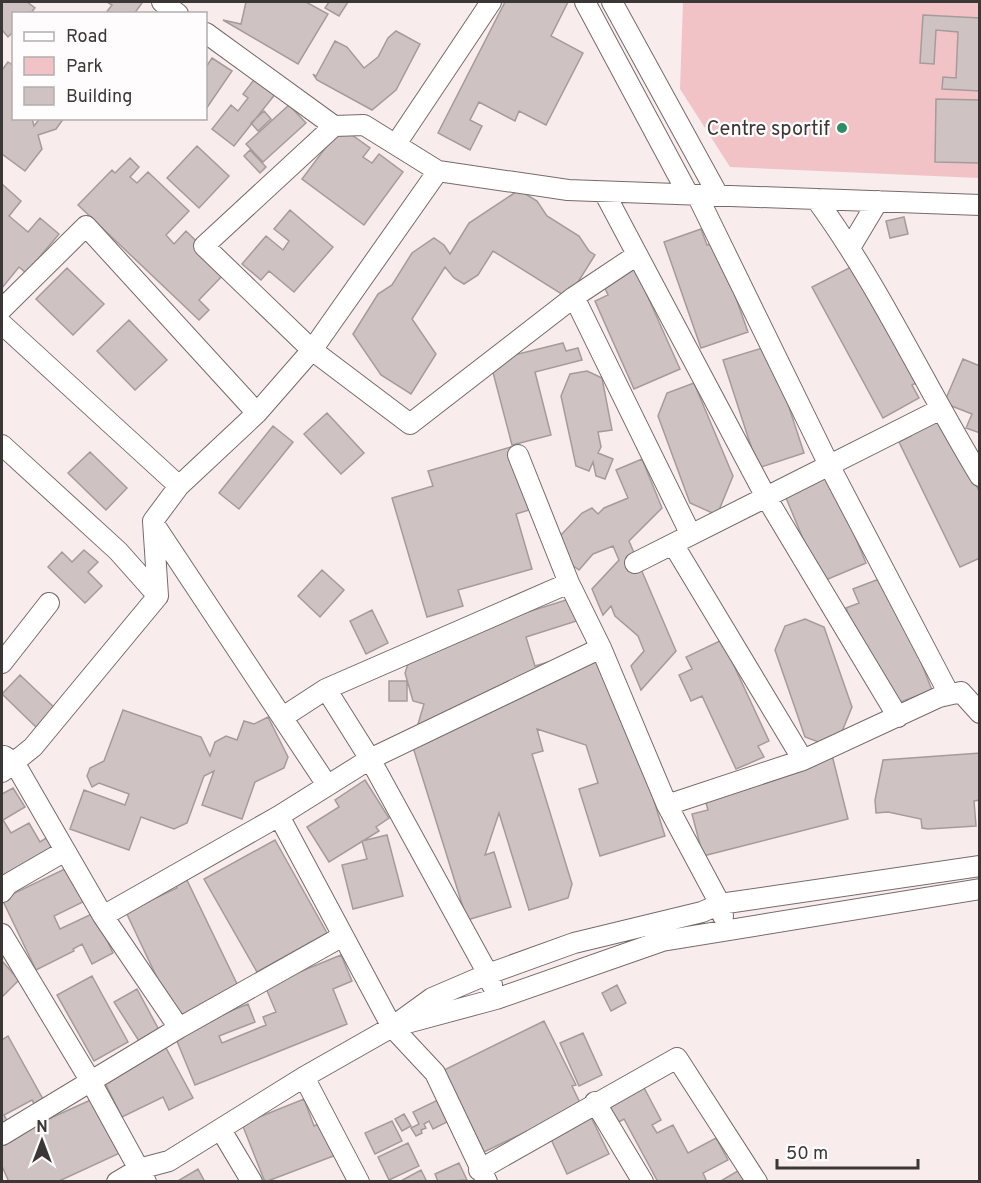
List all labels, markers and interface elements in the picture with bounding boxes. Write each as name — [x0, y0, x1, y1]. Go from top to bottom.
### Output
legend — [12, 12, 207, 120]
text: Road — [66, 26, 108, 49]
text: Park — [66, 56, 103, 79]
text: Building — [66, 86, 132, 109]
place label: Centre sportif — [707, 117, 830, 143]
marker: Centre sportif — [835, 121, 849, 135]
north arrow — [12, 1111, 72, 1171]
text: N — [36, 1118, 48, 1138]
scale bar — [777, 1132, 918, 1170]
text: 50 m — [786, 1143, 828, 1166]

